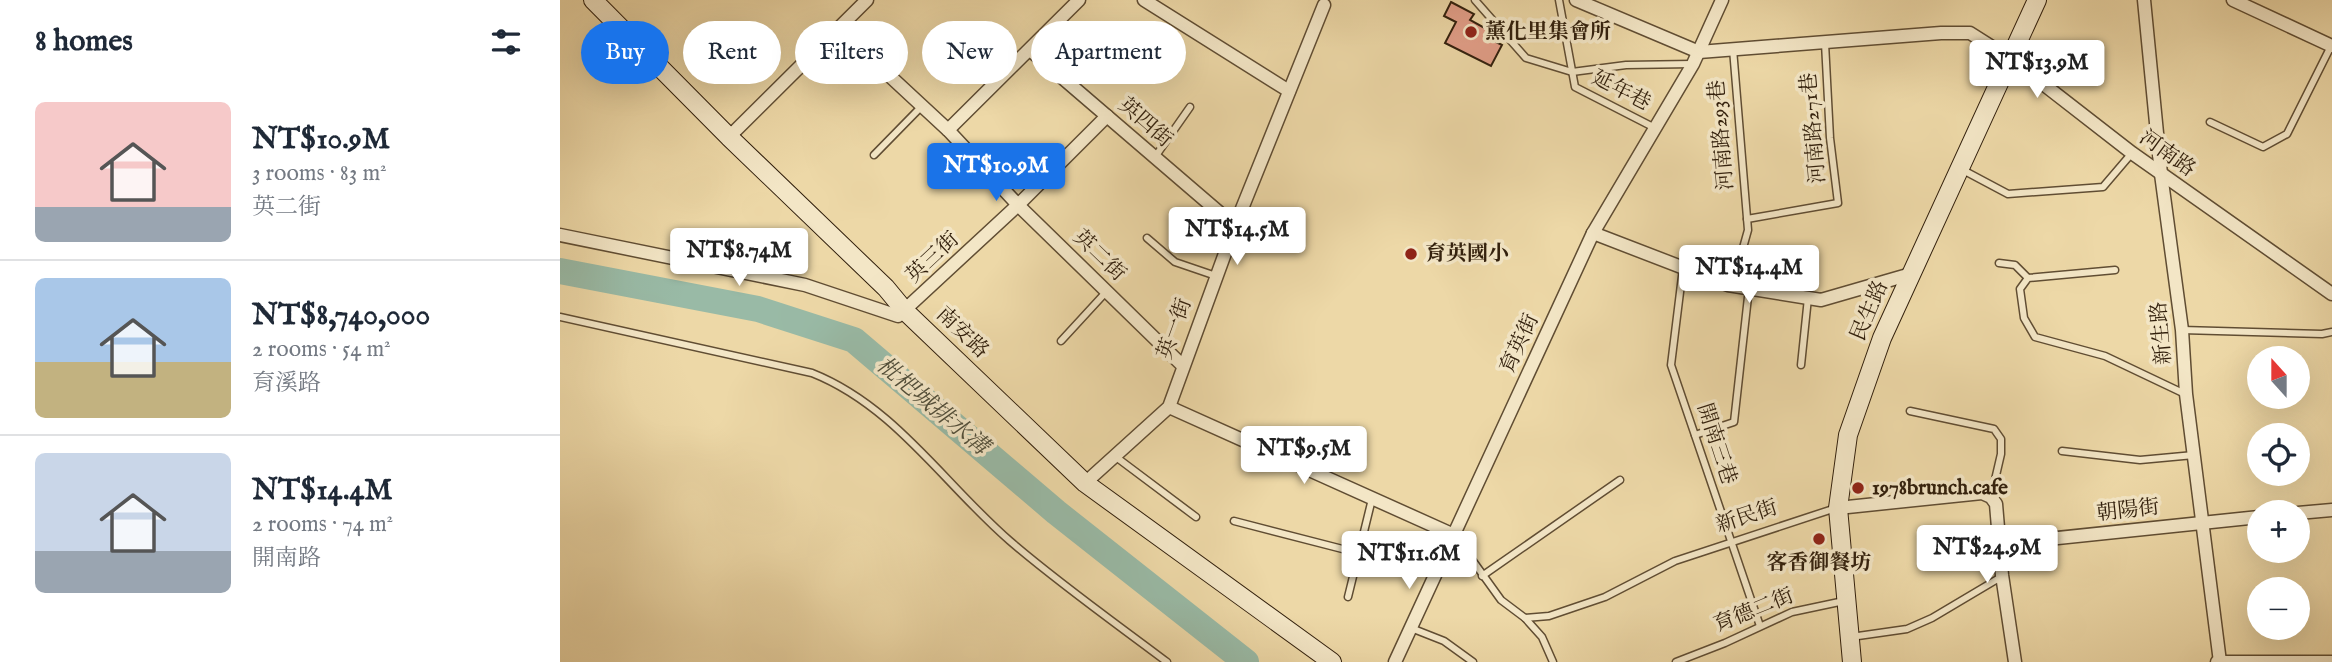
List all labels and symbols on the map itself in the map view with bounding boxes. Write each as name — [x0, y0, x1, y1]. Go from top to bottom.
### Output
place label: 薰化里集會所 — [1485, 19, 1611, 46]
marker: 薰化里集會所 — [1463, 24, 1479, 40]
pin: NT$13.9M — [1965, 41, 2109, 100]
street label: 延年巷 — [1587, 65, 1655, 117]
street label: 河南路271巷 — [1796, 71, 1832, 185]
street label: 河南路293巷 — [1704, 79, 1740, 191]
street label: 英四街 — [1112, 92, 1178, 154]
street label: 河南路 — [2134, 125, 2200, 183]
pin: NT$10.9M — [924, 144, 1068, 203]
pin: NT$14.5M — [1165, 208, 1309, 267]
street label: 英二街 — [1067, 224, 1131, 288]
street label: 英三街 — [901, 227, 965, 289]
pin: NT$8.74M — [667, 229, 811, 288]
place label: 育英國小 — [1425, 241, 1509, 268]
marker: 育英國小 — [1403, 246, 1419, 262]
pin: NT$14.4M — [1677, 246, 1821, 305]
street label: 民生路 — [1845, 277, 1895, 345]
street label: 英一街 — [1152, 295, 1198, 363]
street label: 新生路 — [2146, 300, 2178, 366]
street label: 南安路 — [930, 301, 994, 365]
street label: 育英街 — [1494, 310, 1546, 378]
north arrow — [2247, 346, 2310, 410]
water label: 枇杷城排水溝 — [870, 351, 997, 464]
street label: 開南三巷 — [1690, 400, 1742, 488]
pin: NT$9.5M — [1239, 426, 1369, 486]
place label: 1978brunch.cafe — [1872, 475, 2008, 502]
marker: 1978brunch.cafe — [1850, 480, 1866, 496]
street label: 新民街 — [1713, 494, 1781, 540]
street label: 朝陽街 — [2095, 494, 2161, 528]
pin: NT$24.9M — [1915, 526, 2059, 585]
marker: 客香御餐坊 — [1811, 531, 1827, 547]
pin: NT$11.6M — [1337, 532, 1481, 591]
place label: 客香御餐坊 — [1767, 550, 1872, 577]
street label: 育德二街 — [1710, 583, 1798, 639]

